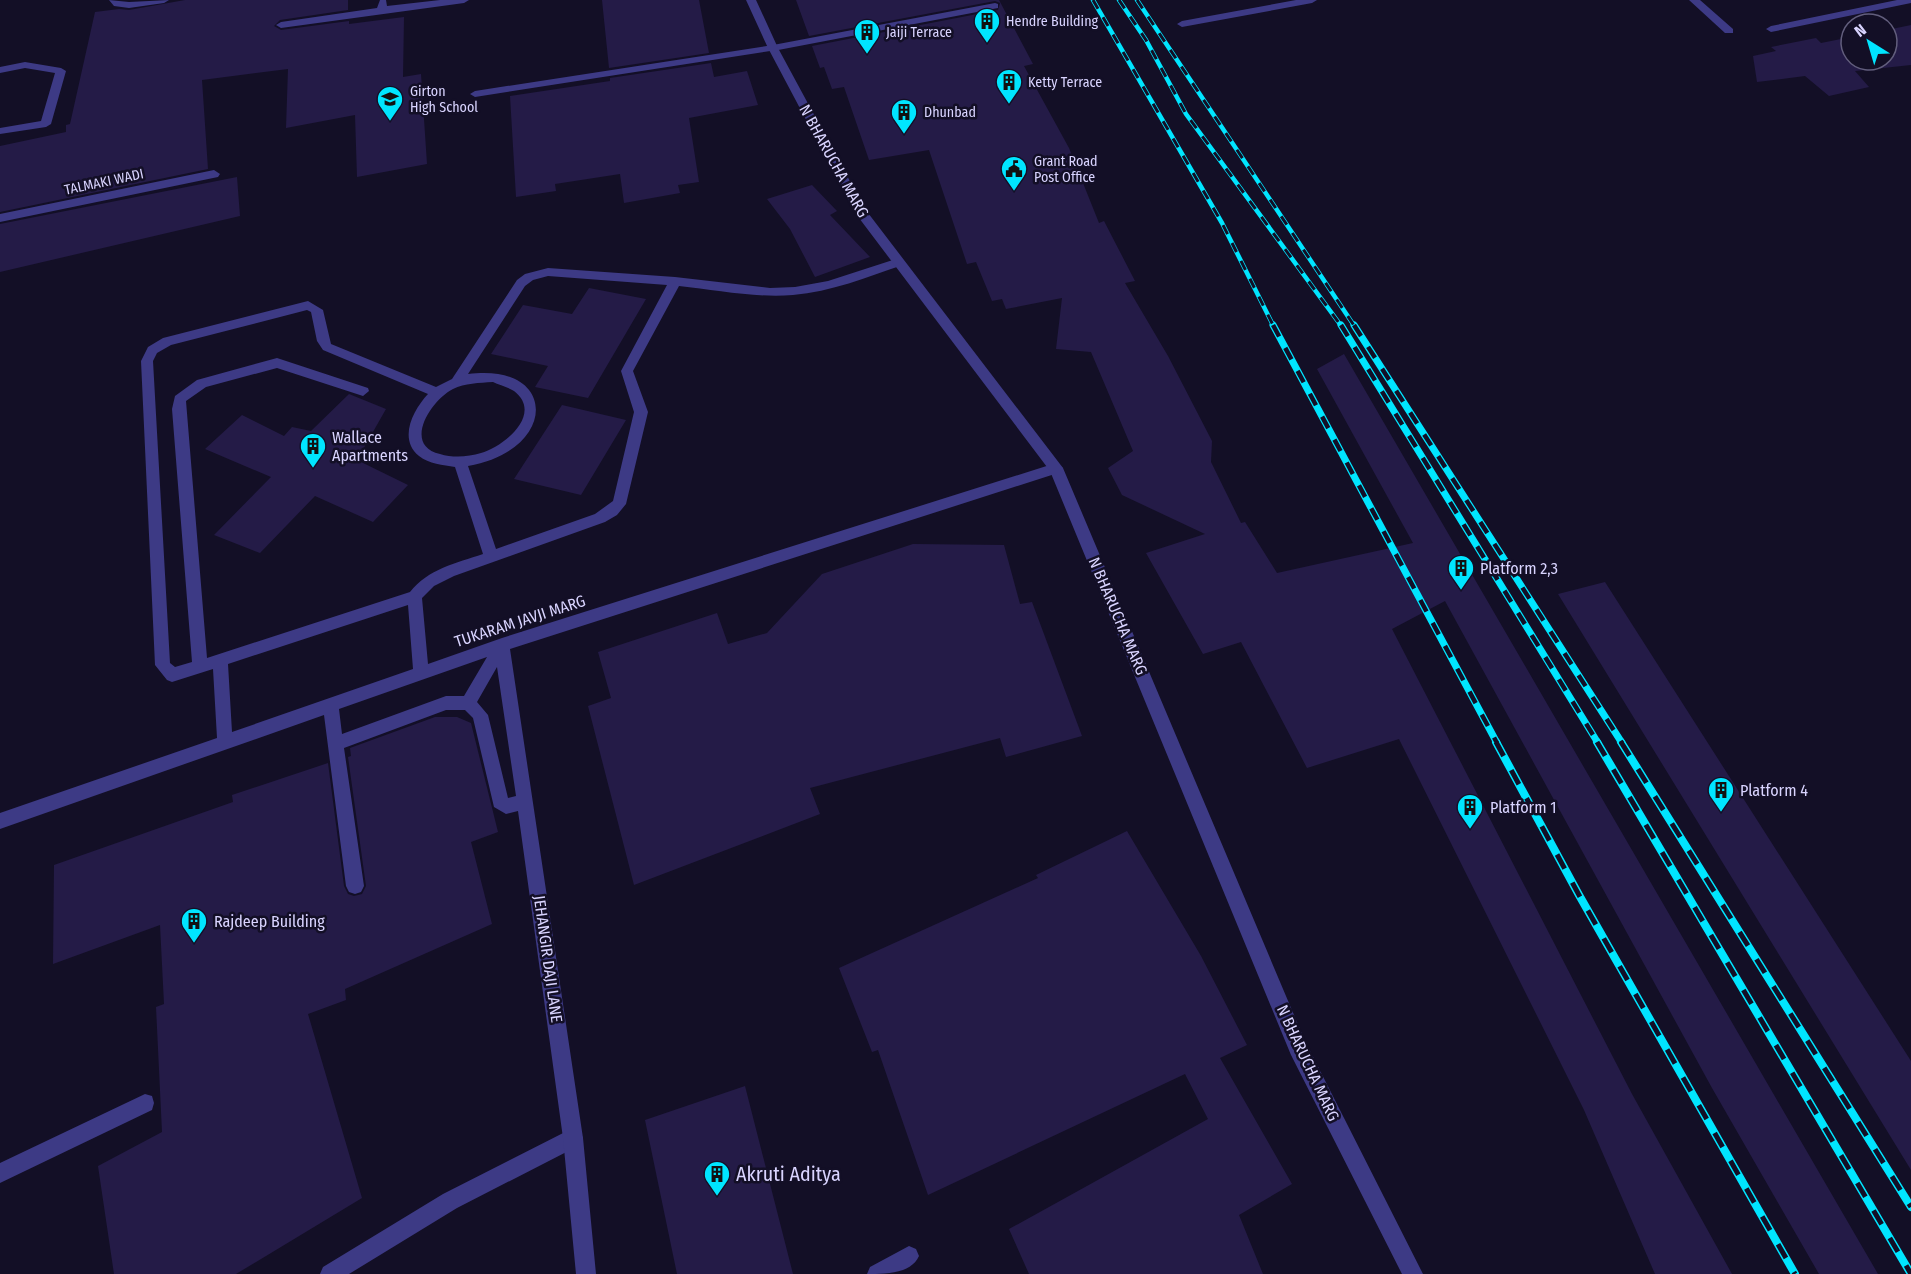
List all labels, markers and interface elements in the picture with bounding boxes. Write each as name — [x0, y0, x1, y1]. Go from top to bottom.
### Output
building icon: Hendre Building — [972, 6, 1002, 44]
north arrow — [1839, 12, 1899, 72]
place label: Hendre Building — [1006, 13, 1099, 30]
building icon: Jaiji Terrace — [852, 17, 882, 55]
text: N — [1851, 20, 1870, 41]
place label: Jaiji Terrace — [886, 24, 952, 41]
building icon: Ketty Terrace — [994, 67, 1024, 105]
place label: Ketty Terrace — [1028, 74, 1102, 91]
place label: Girton High School — [410, 83, 478, 116]
school or university icon: Girton High School — [375, 84, 405, 122]
building icon: Dhunbad — [889, 97, 919, 135]
street label: N BHARUCHA MARG — [795, 101, 873, 221]
place label: Dhunbad — [924, 104, 976, 121]
place label: Grant Road Post Office — [1034, 153, 1098, 186]
public building icon: Grant Road Post Office — [999, 154, 1029, 192]
street label: TALMAKI WADI — [63, 165, 145, 199]
place label: Wallace Apartments — [332, 428, 408, 465]
building icon: Wallace Apartments — [298, 431, 328, 469]
building icon: Platform 2,3 — [1446, 553, 1476, 591]
street label: N BHARUCHA MARG — [1085, 554, 1151, 678]
place label: Platform 2,3 — [1480, 559, 1558, 578]
street label: TUKARAM JAVJI MARG — [452, 591, 588, 651]
building icon: Platform 4 — [1706, 775, 1736, 813]
place label: Platform 4 — [1740, 781, 1808, 800]
building icon: Platform 1 — [1455, 792, 1485, 830]
place label: Platform 1 — [1490, 798, 1556, 817]
street label: JEHANGIR DAJI LANE — [530, 894, 566, 1024]
building icon: Rajdeep Building — [179, 906, 209, 944]
place label: Rajdeep Building — [214, 912, 325, 931]
street label: N BHARUCHA MARG — [1273, 1002, 1343, 1124]
building icon: Akruti Aditya — [702, 1159, 732, 1197]
place label: Akruti Aditya — [736, 1162, 841, 1186]

